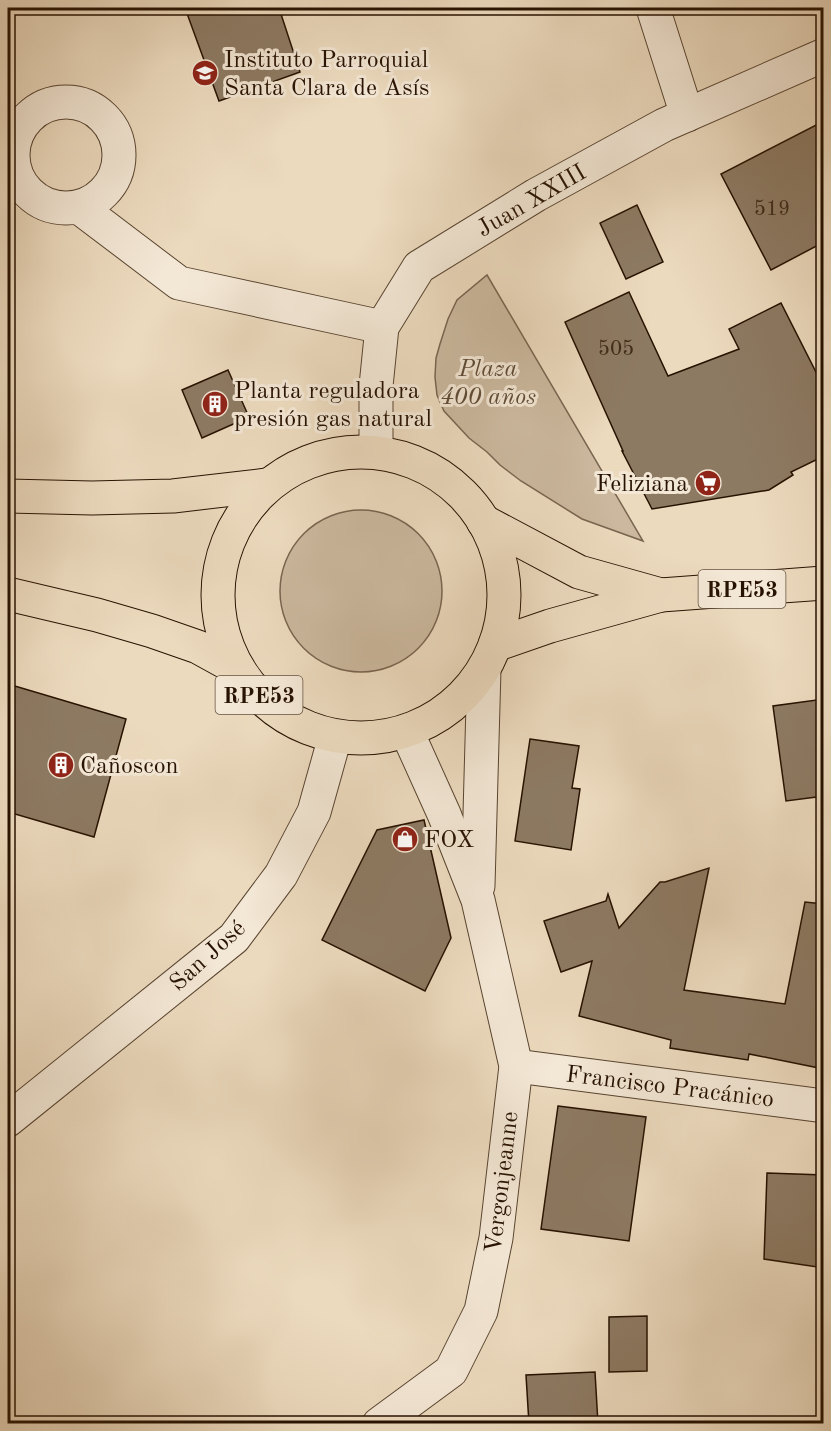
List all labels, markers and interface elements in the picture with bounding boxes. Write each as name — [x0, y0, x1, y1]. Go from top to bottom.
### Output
place label: Instituto Parroquial Santa Clara de Asís — [224, 49, 429, 101]
school or university icon: Instituto Parroquial Santa Clara de Asís — [190, 58, 220, 88]
street label: Juan XXIII — [473, 161, 591, 243]
house number: 519 — [754, 199, 790, 220]
house number: 505 — [598, 339, 634, 360]
park label: Plaza 400 años — [440, 358, 536, 410]
place label: Planta reguladora presión gas natural — [234, 380, 432, 432]
building icon: Planta reguladora presión gas natural — [200, 389, 230, 419]
supermarket icon: Feliziana — [693, 468, 723, 498]
place label: Feliziana — [596, 473, 688, 497]
road number: RPE53 — [698, 570, 786, 608]
road number: RPE53 — [216, 676, 302, 714]
building icon: Cañoscon — [46, 750, 76, 780]
place label: Cañoscon — [80, 755, 179, 779]
shop icon: FOX — [390, 824, 420, 854]
place label: FOX — [424, 829, 474, 853]
street label: San José — [166, 917, 251, 996]
street label: Francisco Pracánico — [564, 1063, 775, 1113]
street label: Vergonjeanne — [482, 1110, 524, 1254]

